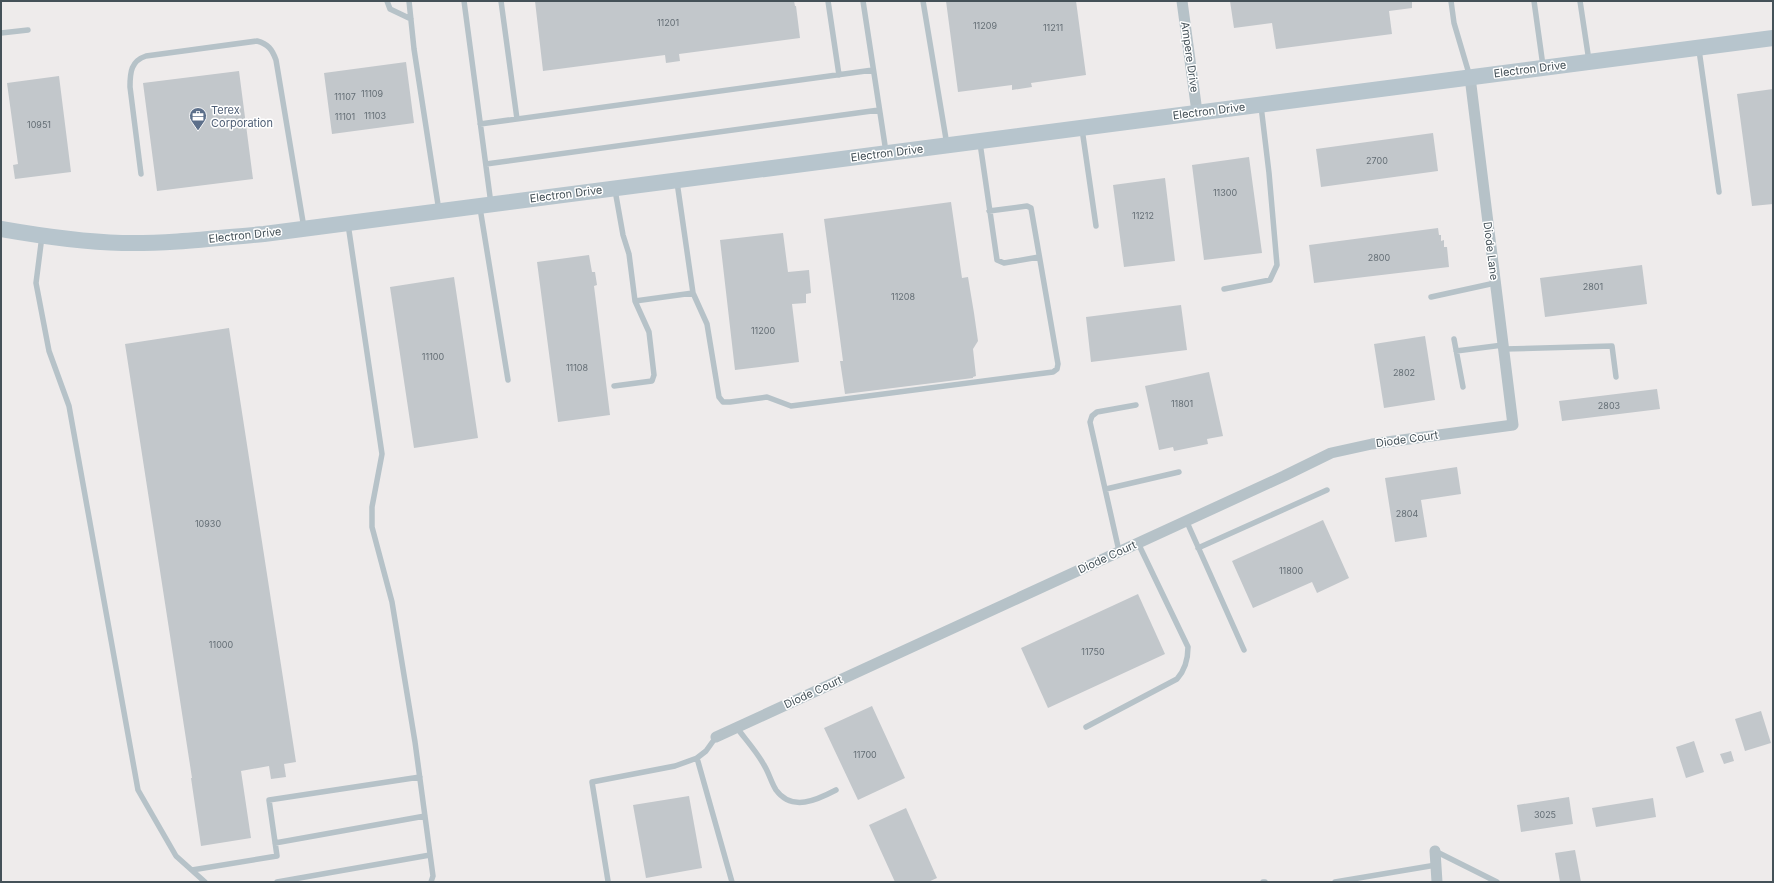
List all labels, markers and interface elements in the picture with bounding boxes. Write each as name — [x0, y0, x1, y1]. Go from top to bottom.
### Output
house number: 11201 — [657, 17, 679, 28]
house number: 11209 — [973, 20, 997, 31]
street label: Ampere Drive — [1178, 21, 1202, 93]
house number: 11211 — [1043, 22, 1063, 33]
street label: Electron Drive — [1493, 58, 1567, 80]
house number: 11109 — [361, 88, 384, 99]
house number: 11107 — [334, 91, 356, 102]
street label: Electron Drive — [1172, 100, 1246, 122]
place label: Terex Corporation — [211, 103, 273, 130]
office icon: Terex Corporation — [188, 106, 208, 131]
house number: 11103 — [364, 110, 387, 121]
house number: 11101 — [335, 111, 355, 122]
house number: 10951 — [27, 119, 51, 130]
street label: Electron Drive — [850, 142, 924, 164]
house number: 2700 — [1366, 155, 1388, 166]
street label: Electron Drive — [529, 183, 603, 205]
house number: 11300 — [1213, 187, 1237, 198]
house number: 11212 — [1132, 210, 1154, 221]
street label: Diode Lane — [1480, 221, 1502, 281]
street label: Electron Drive — [208, 224, 282, 246]
house number: 2800 — [1368, 252, 1391, 263]
house number: 2801 — [1583, 281, 1603, 292]
house number: 11208 — [891, 291, 915, 302]
house number: 11200 — [751, 325, 775, 336]
house number: 11100 — [422, 351, 444, 362]
house number: 11108 — [566, 362, 589, 373]
house number: 2802 — [1393, 367, 1415, 378]
house number: 11801 — [1171, 398, 1193, 409]
house number: 2803 — [1598, 400, 1621, 411]
street label: Diode Court — [1375, 428, 1439, 450]
house number: 2804 — [1396, 508, 1418, 519]
house number: 10930 — [195, 518, 221, 529]
street label: Diode Court — [1076, 537, 1139, 577]
house number: 11800 — [1279, 565, 1303, 576]
house number: 11000 — [209, 639, 233, 650]
house number: 11750 — [1081, 646, 1105, 657]
street label: Diode Court — [782, 672, 845, 712]
house number: 11700 — [853, 749, 877, 760]
house number: 3025 — [1534, 809, 1556, 820]

